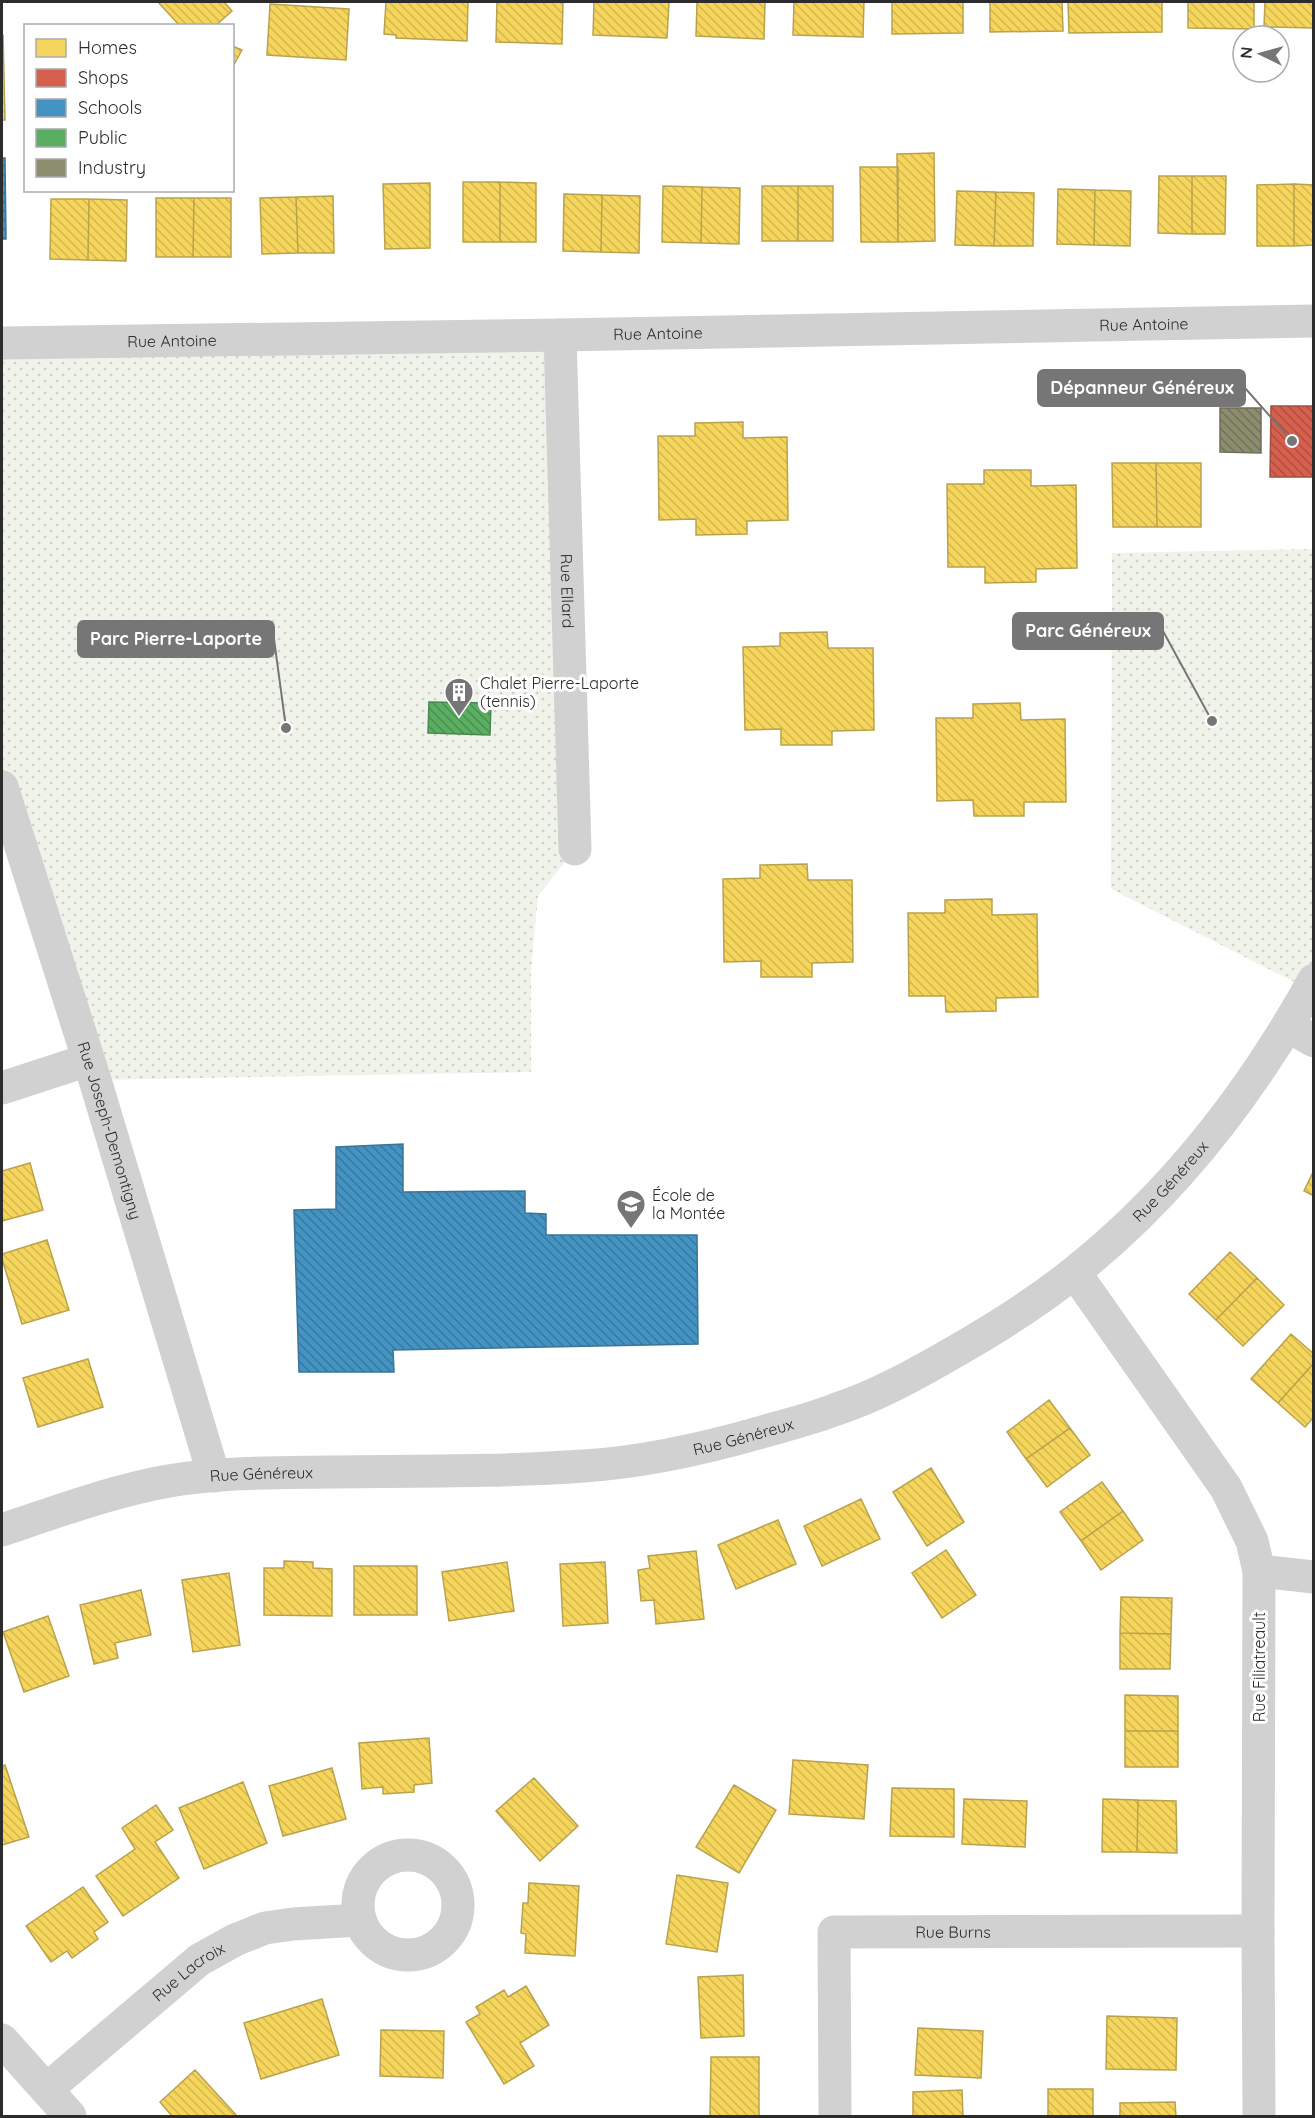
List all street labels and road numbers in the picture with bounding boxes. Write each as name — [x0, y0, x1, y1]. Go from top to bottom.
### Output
street label: Rue Antoine — [1099, 313, 1189, 335]
street label: Rue Antoine — [613, 322, 703, 344]
street label: Rue Antoine — [127, 330, 217, 351]
street label: Rue Ellard — [556, 553, 579, 629]
street label: Rue Joseph-Demontigny — [73, 1039, 146, 1222]
street label: Rue Généreux — [1128, 1136, 1213, 1226]
street label: Rue Généreux — [691, 1414, 796, 1460]
street label: Rue Généreux — [209, 1462, 313, 1486]
street label: Rue Filiatreault — [1249, 1612, 1269, 1722]
street label: Rue Burns — [915, 1922, 991, 1942]
street label: Rue Lacroix — [148, 1938, 228, 2005]

